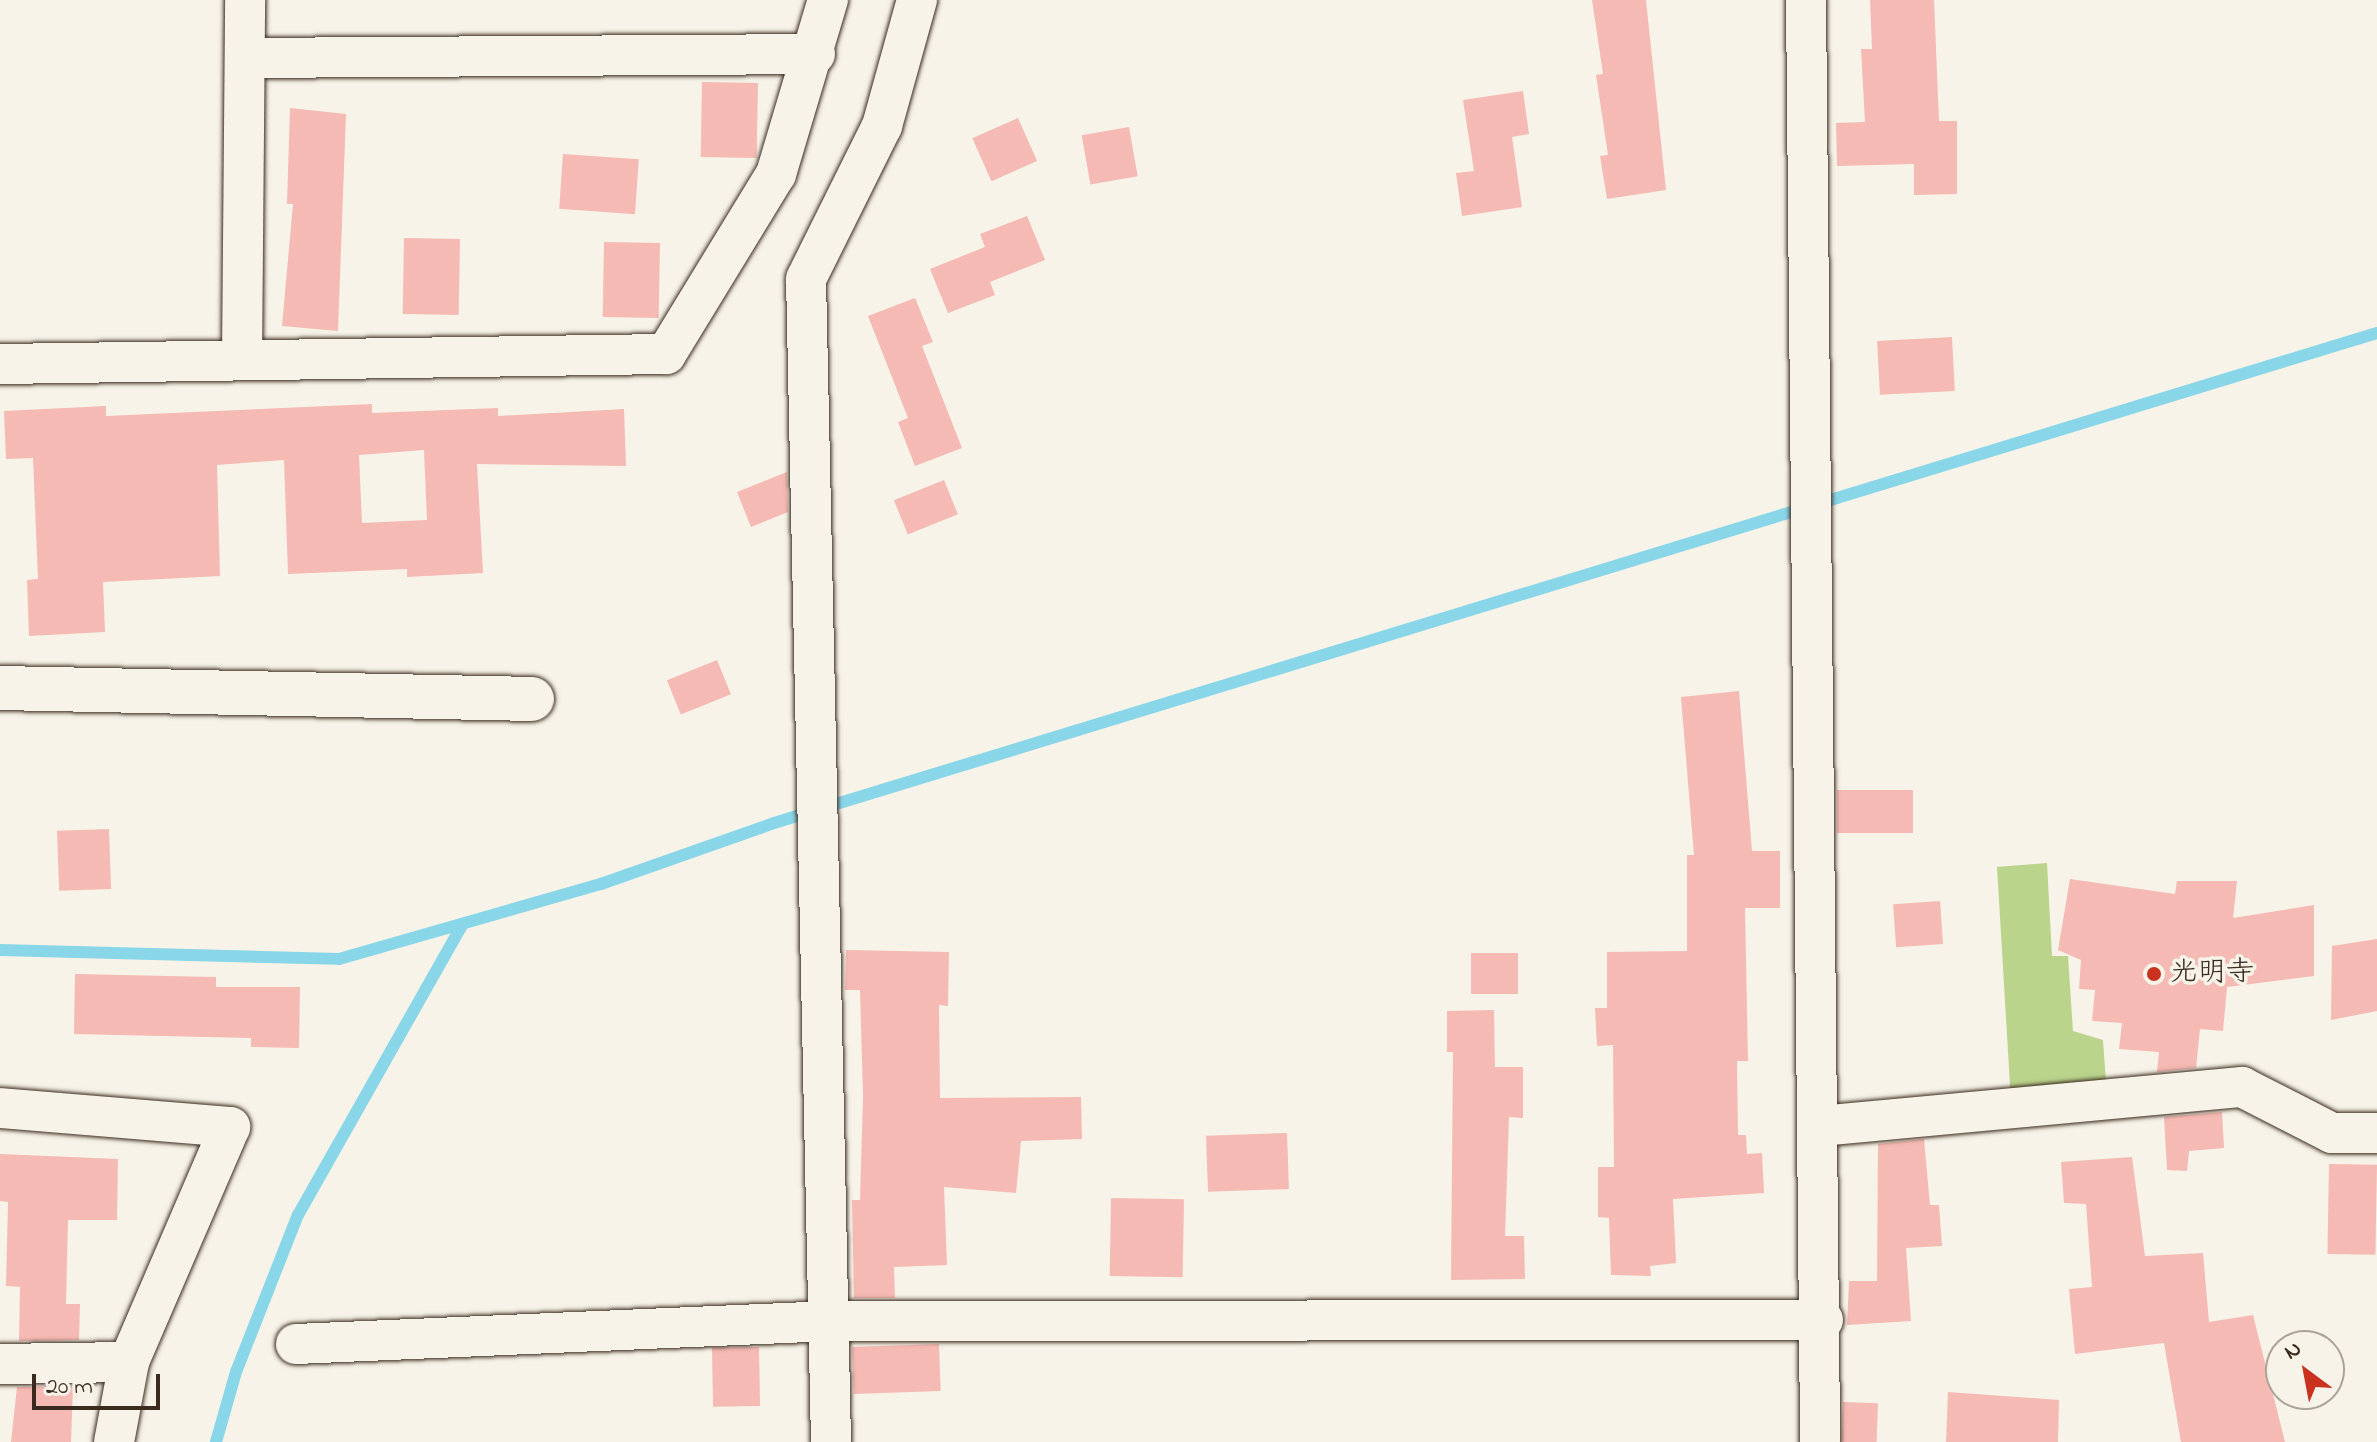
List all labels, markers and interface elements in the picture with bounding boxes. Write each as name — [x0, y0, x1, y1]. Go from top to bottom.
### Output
place label: 光明寺 — [2170, 957, 2254, 991]
marker: 光明寺 — [2145, 965, 2163, 983]
north arrow — [2265, 1330, 2345, 1410]
text: N — [2279, 1334, 2308, 1369]
scale bar — [36, 1358, 164, 1408]
text: 20 m — [46, 1370, 93, 1405]

